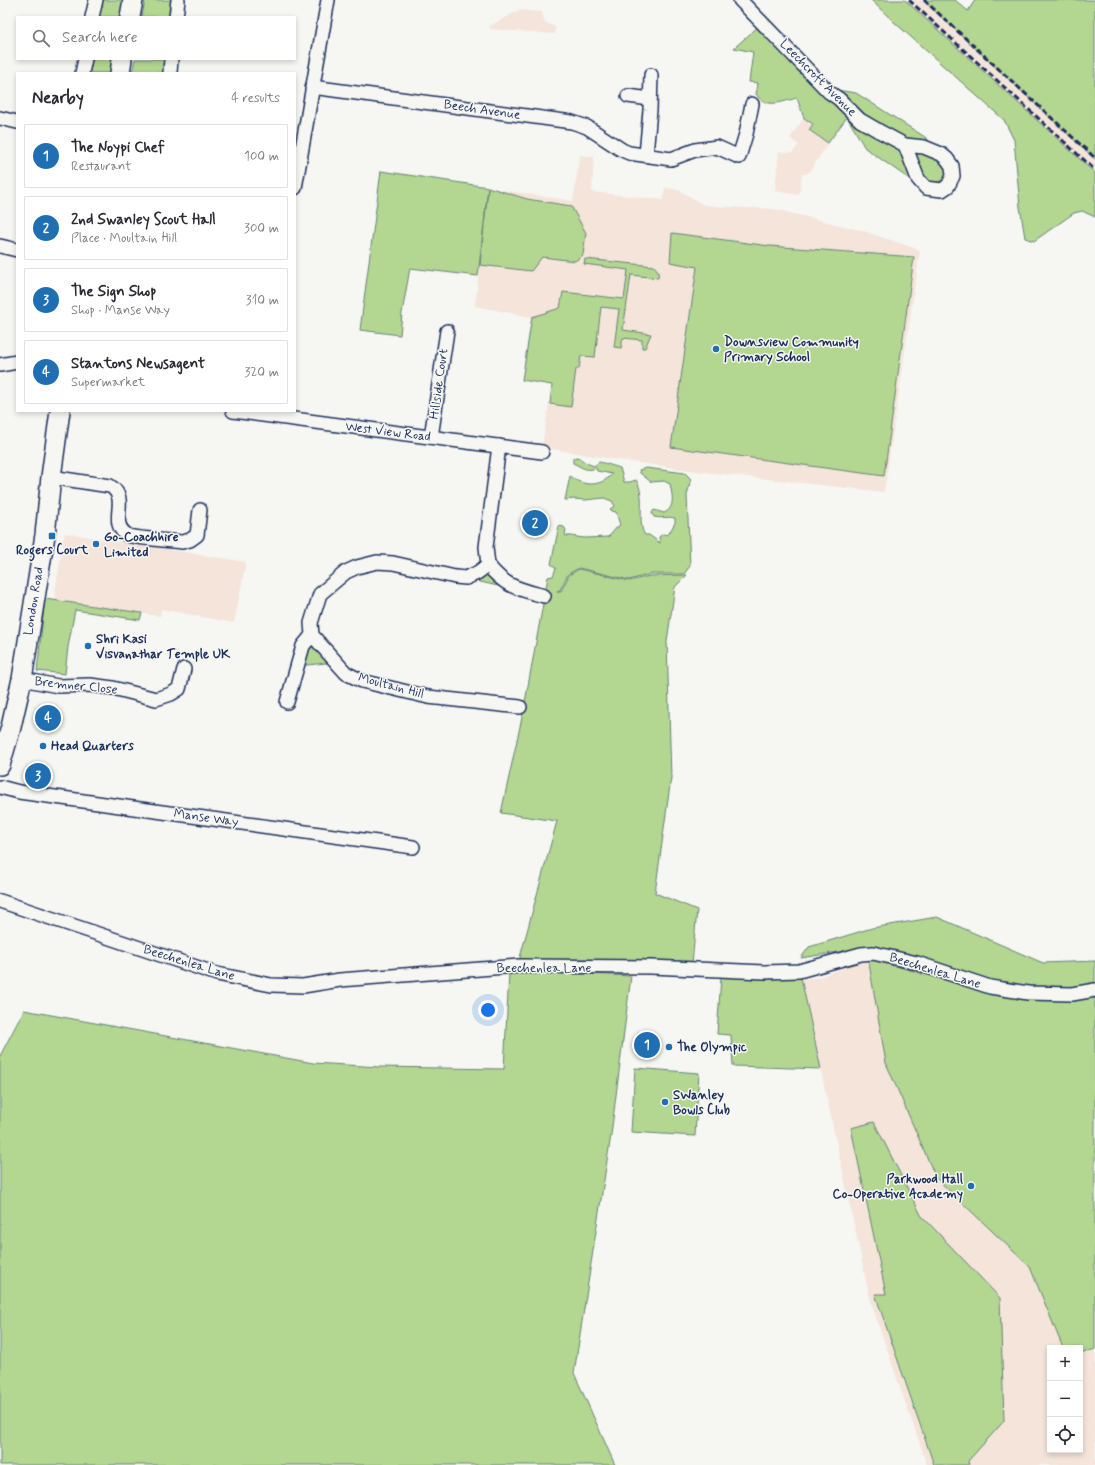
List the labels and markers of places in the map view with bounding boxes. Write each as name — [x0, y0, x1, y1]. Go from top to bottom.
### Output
place label: Downsview Community Primary School — [724, 334, 859, 366]
marker: Downsview Community Primary School — [711, 344, 721, 354]
pin: 2 — [522, 508, 548, 538]
place label: Go-Coachhire Limited — [104, 529, 179, 561]
marker: Rogers Court — [47, 531, 57, 541]
marker: Go-Coachhire Limited — [91, 539, 101, 549]
place label: Rogers Court — [16, 542, 88, 562]
place label: Shri Kasi Visvanathar Temple UK — [96, 631, 231, 663]
marker: Shri Kasi Visvanathar Temple UK — [83, 641, 93, 651]
pin: 4 — [35, 703, 61, 733]
place label: Head Quarters — [51, 738, 134, 755]
marker: Head Quarters — [38, 741, 48, 751]
pin: 3 — [25, 761, 51, 791]
pin: 1 — [634, 1030, 660, 1060]
place label: The Olympic — [677, 1039, 747, 1056]
marker: The Olympic — [664, 1042, 674, 1052]
place label: SWanley Bowls Club — [673, 1087, 730, 1119]
marker: SWanley Bowls Club — [660, 1097, 670, 1107]
place label: Parkwood Hall Co-Operative Academy — [832, 1171, 964, 1203]
marker: Parkwood Hall Co-Operative Academy — [966, 1181, 976, 1191]

